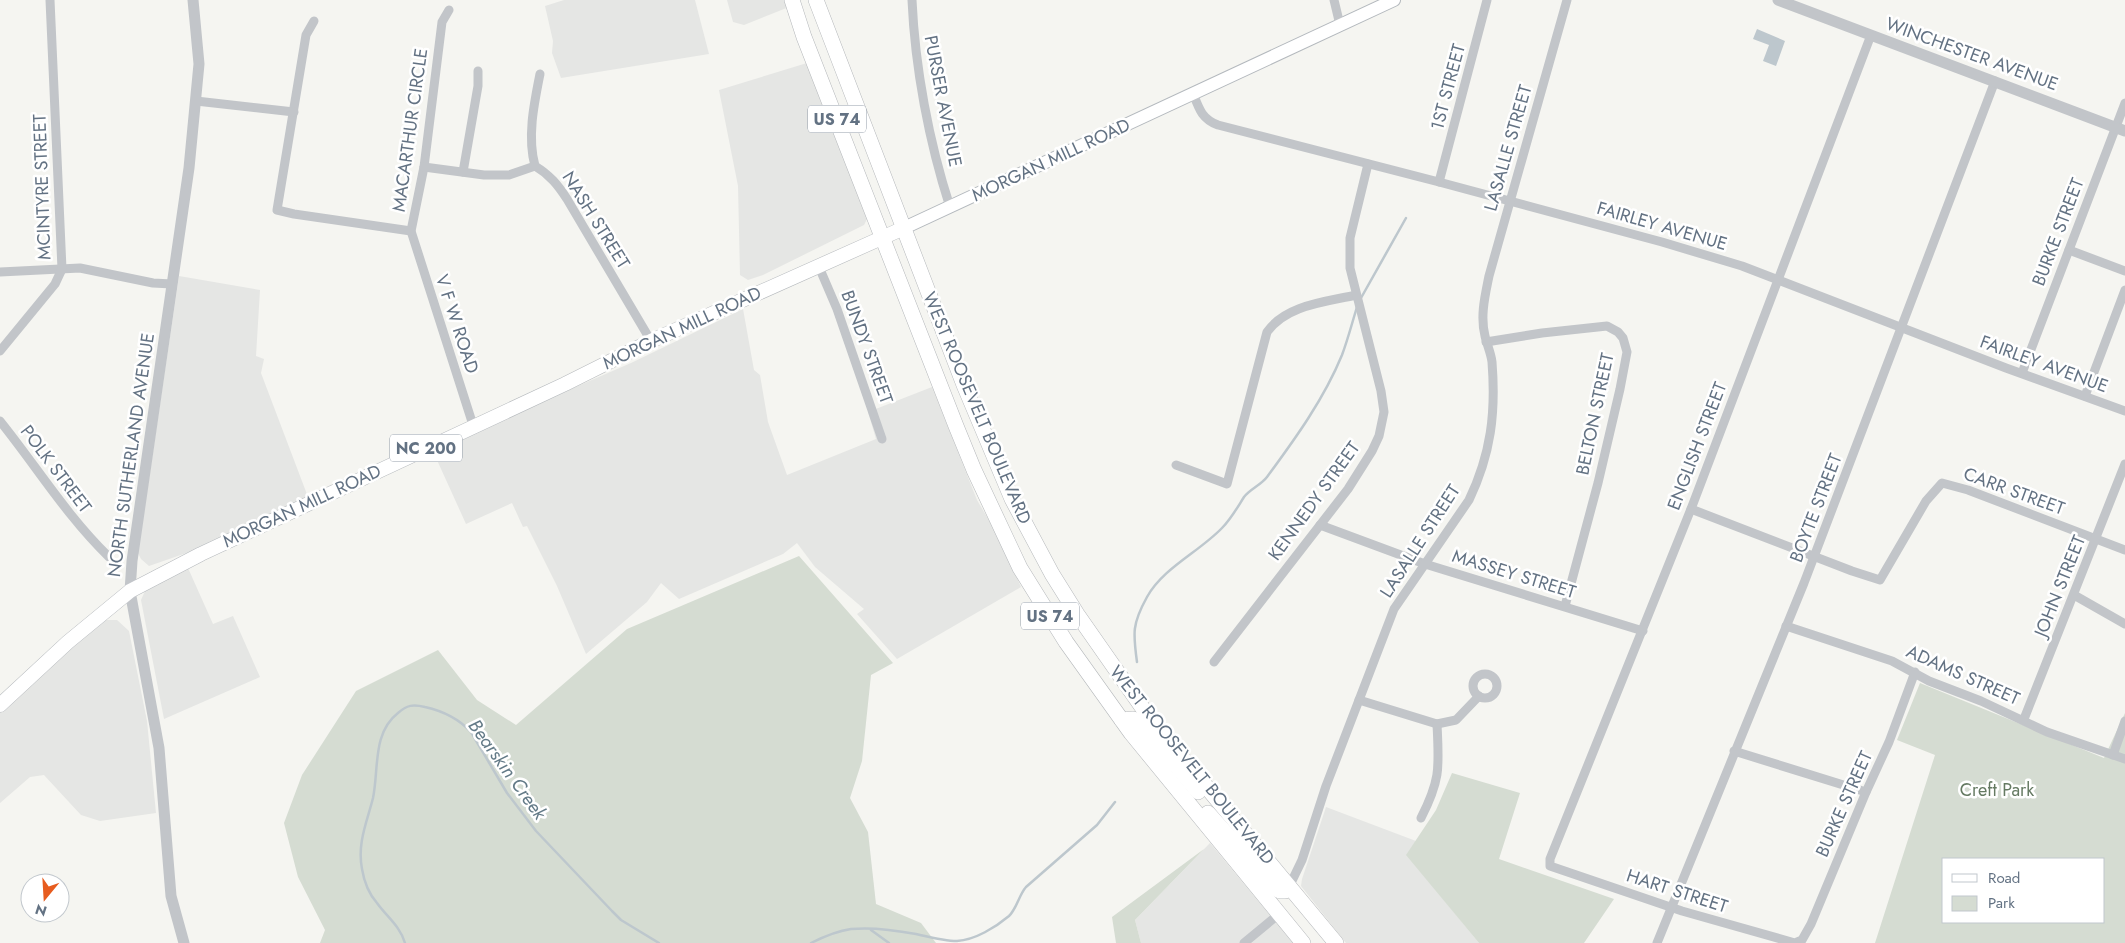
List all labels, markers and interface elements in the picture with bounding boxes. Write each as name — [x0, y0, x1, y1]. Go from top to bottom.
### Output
street label: WINCHESTER AVENUE — [1882, 11, 2062, 97]
street label: PURSER AVENUE — [918, 33, 968, 169]
street label: 1ST STREET — [1424, 40, 1472, 133]
street label: MACARTHUR CIRCLE — [386, 46, 434, 214]
street label: LASALLE STREET — [1478, 81, 1539, 214]
road number: US 74 — [808, 106, 866, 132]
street label: MORGAN MILL ROAD — [968, 112, 1134, 208]
street label: MCINTYRE STREET — [26, 113, 58, 260]
street label: NASH STREET — [556, 166, 637, 274]
street label: BURKE STREET — [2026, 174, 2091, 290]
street label: FAIRLEY AVENUE — [1594, 195, 1730, 257]
street label: V F W ROAD — [429, 271, 485, 377]
street label: MORGAN MILL ROAD — [599, 280, 765, 376]
street label: BUNDY STREET — [834, 287, 900, 408]
street label: WEST ROOSEVELT BOULEVARD — [916, 288, 1038, 528]
street label: FAIRLEY AVENUE — [1976, 329, 2112, 399]
street label: NORTH SUTHERLAND AVENUE — [101, 331, 161, 579]
street label: BELTON STREET — [1569, 350, 1621, 478]
street label: ENGLISH STREET — [1661, 378, 1734, 514]
street label: POLK STREET — [14, 420, 98, 519]
road number: NC 200 — [390, 434, 462, 462]
street label: KENNEDY STREET — [1262, 436, 1366, 566]
street label: BOYTE STREET — [1783, 449, 1849, 566]
street label: MORGAN MILL ROAD — [219, 458, 385, 554]
street label: CARR STREET — [1960, 461, 2069, 522]
street label: LASALLE STREET — [1374, 479, 1467, 603]
street label: JOHN STREET — [2027, 531, 2092, 642]
street label: MASSEY STREET — [1449, 543, 1580, 605]
road number: US 74 — [1021, 602, 1079, 630]
street label: ADAMS STREET — [1902, 638, 2024, 712]
street label: WEST ROOSEVELT BOULEVARD — [1103, 660, 1281, 870]
water label: Bearskin Creek — [462, 714, 554, 826]
street label: BURKE STREET — [1809, 746, 1879, 861]
park label: Creft Park — [1960, 777, 2034, 803]
legend — [1942, 858, 2105, 923]
street label: HART STREET — [1623, 862, 1732, 920]
text: Road — [1988, 867, 2020, 889]
north arrow — [20, 873, 70, 923]
text: Park — [1988, 892, 2015, 914]
text: N — [33, 899, 49, 922]

